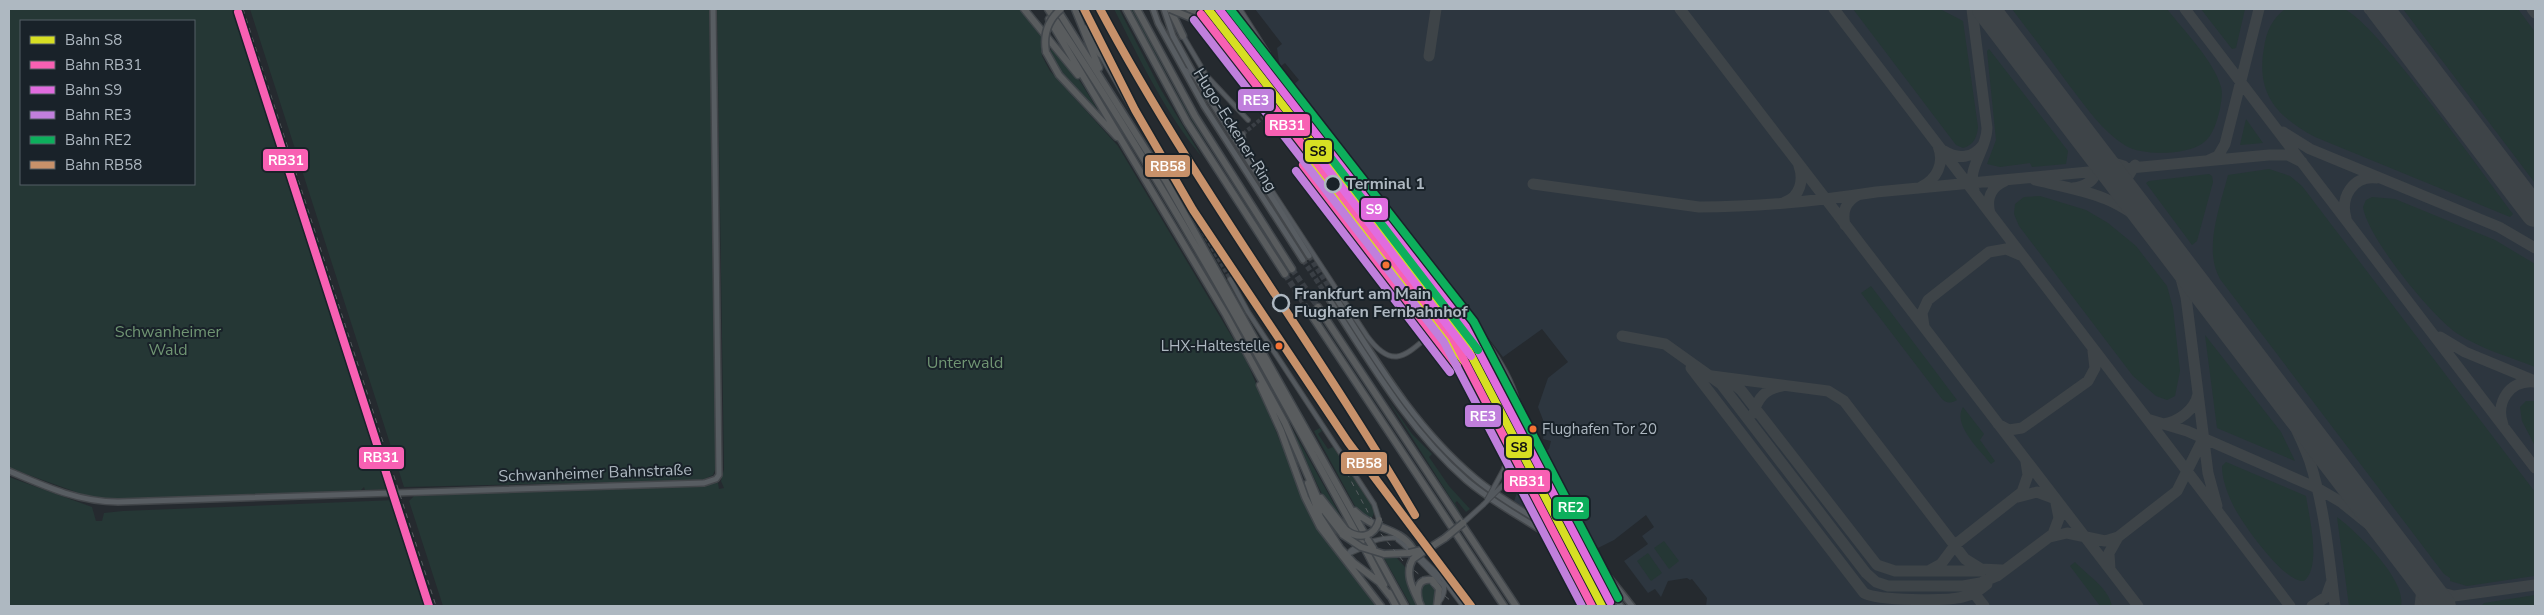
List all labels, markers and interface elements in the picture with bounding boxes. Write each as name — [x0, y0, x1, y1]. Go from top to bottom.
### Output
legend — [20, 20, 195, 185]
text: Bahn S8 — [65, 30, 122, 50]
text: Bahn RB31 — [65, 55, 142, 75]
street label: Hugo-Eckener-Ring — [1188, 64, 1282, 196]
text: Bahn S9 — [65, 80, 122, 100]
line badge: RE3 — [1237, 88, 1275, 112]
text: RE3 — [1243, 91, 1269, 110]
text: Bahn RE3 — [65, 105, 132, 125]
line badge: RB31 — [1264, 113, 1311, 137]
text: RB31 — [1269, 116, 1305, 135]
text: Bahn RE2 — [65, 130, 132, 150]
line badge: S8 — [1304, 139, 1333, 163]
text: S8 — [1309, 142, 1327, 161]
line badge: RB31 — [262, 148, 309, 172]
text: RB31 — [268, 151, 304, 170]
line badge: RB58 — [1144, 154, 1191, 178]
text: Bahn RB58 — [65, 155, 142, 175]
text: RB58 — [1150, 157, 1186, 176]
place label: Terminal 1 — [1346, 173, 1425, 195]
marker: Terminal 1 — [1324, 175, 1342, 193]
line badge: S9 — [1360, 197, 1389, 221]
text: S9 — [1365, 200, 1383, 219]
unlabelled marker — [1381, 260, 1391, 270]
place label: Frankfurt am Main Flughafen Fernbahnhof — [1294, 283, 1469, 323]
marker: Frankfurt am Main Flughafen Fernbahnhof — [1272, 294, 1290, 312]
park label: Schwanheimer Wald — [115, 321, 221, 361]
place label: LHX-Haltestelle — [1161, 336, 1270, 356]
marker: LHX-Haltestelle — [1274, 341, 1284, 351]
park label: Unterwald — [927, 352, 1003, 374]
line badge: RE3 — [1464, 404, 1502, 428]
text: RE3 — [1470, 407, 1496, 426]
place label: Flughafen Tor 20 — [1542, 419, 1657, 439]
marker: Flughafen Tor 20 — [1528, 424, 1538, 434]
line badge: S8 — [1505, 435, 1533, 459]
text: S8 — [1510, 438, 1528, 457]
line badge: RB31 — [358, 446, 405, 470]
text: RB31 — [363, 448, 399, 467]
line badge: RB58 — [1340, 451, 1388, 475]
text: RB58 — [1346, 454, 1382, 473]
street label: Schwanheimer Bahnstraße — [498, 459, 692, 487]
line badge: RB31 — [1503, 469, 1551, 493]
text: RB31 — [1509, 472, 1545, 491]
line badge: RE2 — [1552, 496, 1590, 520]
text: RE2 — [1558, 498, 1584, 517]

